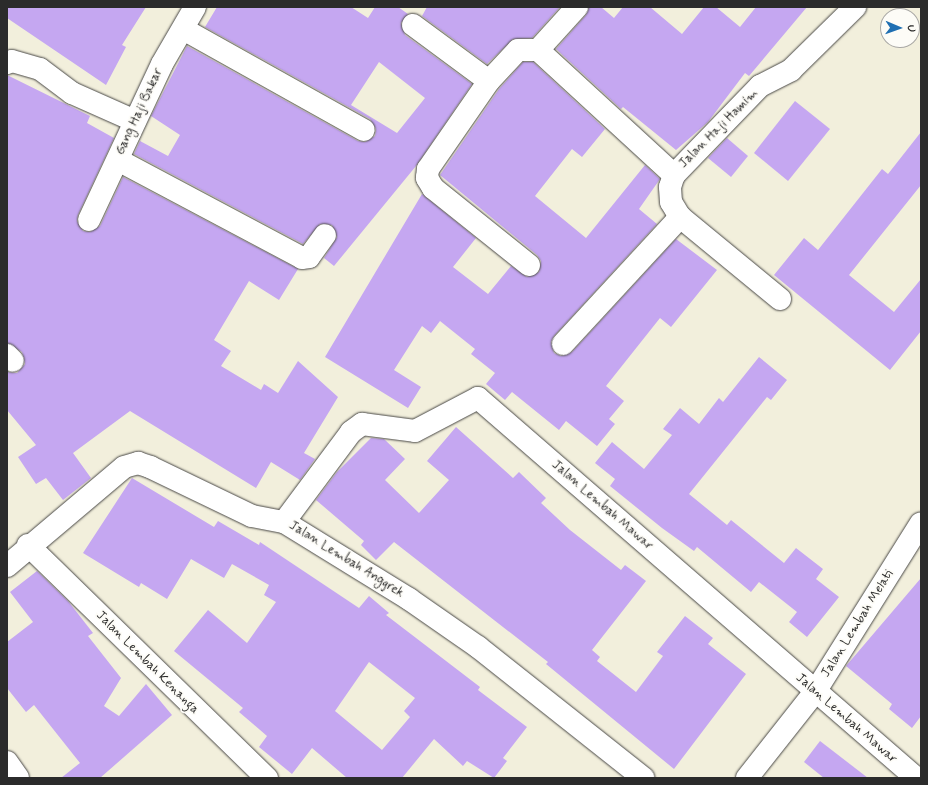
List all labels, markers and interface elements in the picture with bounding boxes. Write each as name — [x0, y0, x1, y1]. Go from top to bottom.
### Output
north arrow — [880, 8, 920, 48]
text: U — [904, 25, 918, 32]
street label: Gang Haji Bakar — [113, 66, 167, 158]
street label: Jalan Haji Hamim — [675, 85, 763, 173]
street label: Jalan Lembah Mawar — [549, 459, 655, 553]
street label: Jalan Lembah Anggrek — [285, 518, 407, 602]
street label: Jalan Lembah Melati — [819, 568, 897, 680]
street label: Jalan Lembah Kenanga — [92, 608, 202, 718]
street label: Jalan Lembah Mawar — [793, 672, 899, 766]

